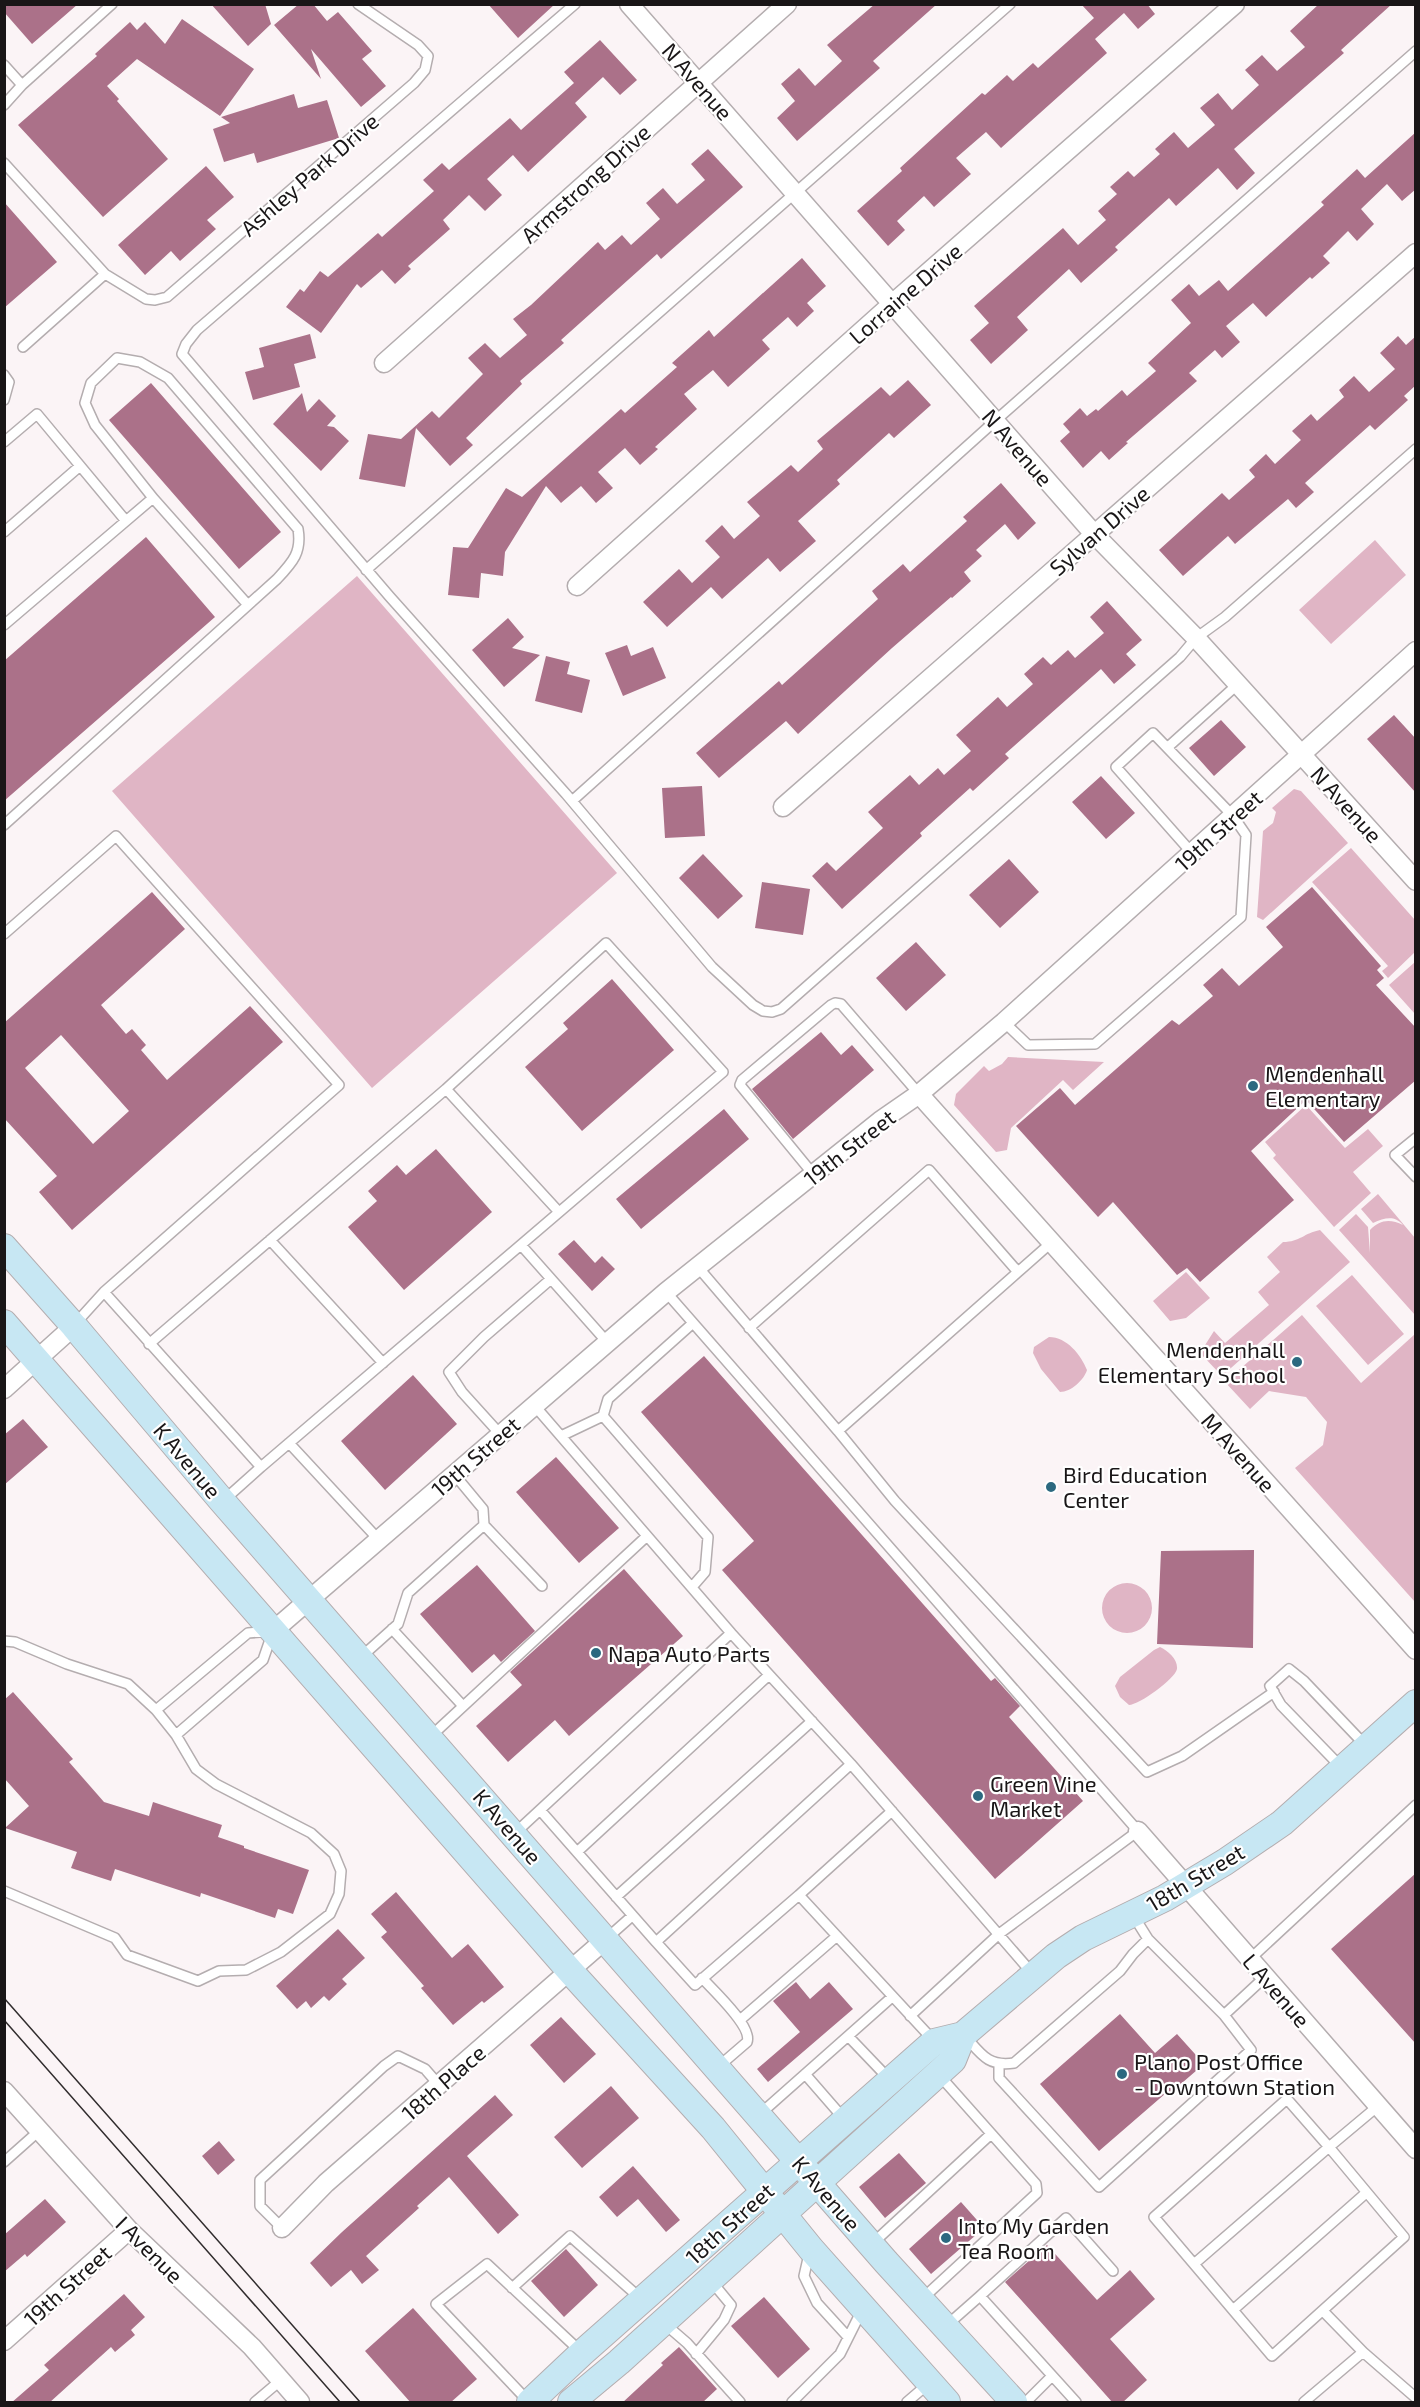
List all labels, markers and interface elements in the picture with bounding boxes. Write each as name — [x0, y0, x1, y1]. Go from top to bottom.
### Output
street label: N Avenue — [657, 37, 739, 125]
street label: Ashley Park Drive — [235, 107, 383, 241]
street label: Armstrong Drive — [515, 118, 655, 248]
street label: Lorraine Drive — [843, 237, 967, 349]
street label: N Avenue — [977, 403, 1059, 491]
street label: Sylvan Drive — [1044, 480, 1154, 580]
street label: N Avenue — [1306, 761, 1388, 847]
street label: 19th Street — [1169, 784, 1267, 876]
place label: Mendenhall Elementary — [1265, 1060, 1384, 1111]
marker: Mendenhall Elementary — [1246, 1079, 1260, 1093]
street label: 19th Street — [798, 1103, 900, 1191]
place label: Mendenhall Elementary School — [1098, 1336, 1285, 1387]
marker: Mendenhall Elementary School — [1290, 1355, 1304, 1369]
street label: M Avenue — [1197, 1407, 1281, 1497]
street label: 19th Street — [426, 1411, 524, 1501]
street label: K Avenue — [149, 1417, 227, 1503]
place label: Bird Education Center — [1063, 1461, 1208, 1512]
marker: Bird Education Center — [1044, 1480, 1058, 1494]
place label: Napa Auto Parts — [608, 1640, 770, 1666]
marker: Napa Auto Parts — [589, 1646, 603, 1660]
place label: Green Vine Market — [990, 1770, 1097, 1821]
street label: K Avenue — [468, 1783, 548, 1869]
marker: Green Vine Market — [971, 1789, 985, 1803]
street label: 18th Street — [1141, 1838, 1249, 1916]
street label: L Avenue — [1238, 1948, 1316, 2032]
street label: 18th Place — [396, 2039, 490, 2125]
place label: Plano Post Office - Downtown Station — [1134, 2048, 1335, 2099]
marker: Plano Post Office - Downtown Station — [1115, 2067, 1129, 2081]
street label: K Avenue — [787, 2150, 867, 2236]
street label: 18th Street — [680, 2177, 778, 2269]
street label: I Avenue — [111, 2210, 189, 2288]
place label: Into My Garden Tea Room — [958, 2212, 1109, 2263]
marker: Into My Garden Tea Room — [939, 2231, 953, 2245]
street label: 19th Street — [18, 2239, 116, 2331]

